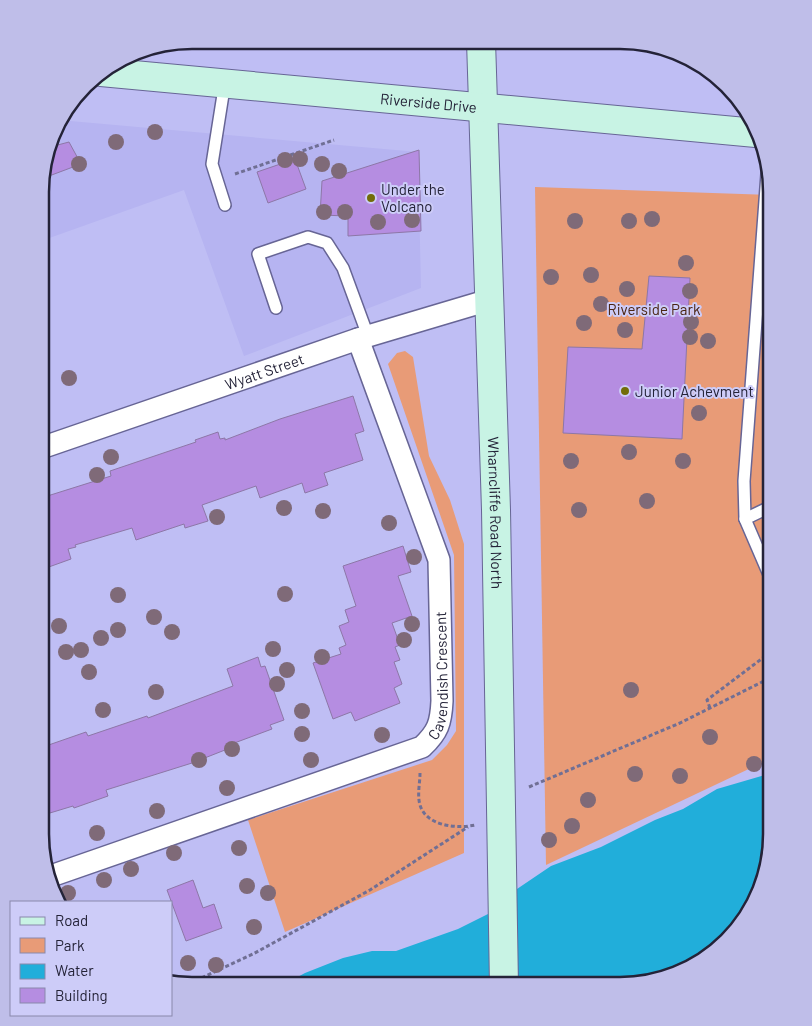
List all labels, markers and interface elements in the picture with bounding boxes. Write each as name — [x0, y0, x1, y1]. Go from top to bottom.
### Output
street label: Riverside Drive — [379, 89, 478, 116]
place label: Under the Volcano — [381, 180, 445, 215]
marker: Under the Volcano — [365, 192, 377, 204]
park label: Riverside Park — [608, 300, 701, 318]
street label: Wyatt Street — [222, 349, 306, 393]
place label: Junior Achevment — [635, 382, 754, 400]
marker: Junior Achevment — [619, 385, 631, 397]
street label: Wharncliffe Road North — [485, 436, 506, 589]
street label: Cavendish Crescent — [424, 611, 451, 743]
legend — [10, 901, 172, 1016]
text: Road — [55, 911, 88, 929]
text: Park — [55, 936, 85, 954]
text: Water — [55, 961, 94, 979]
text: Building — [55, 986, 108, 1004]

